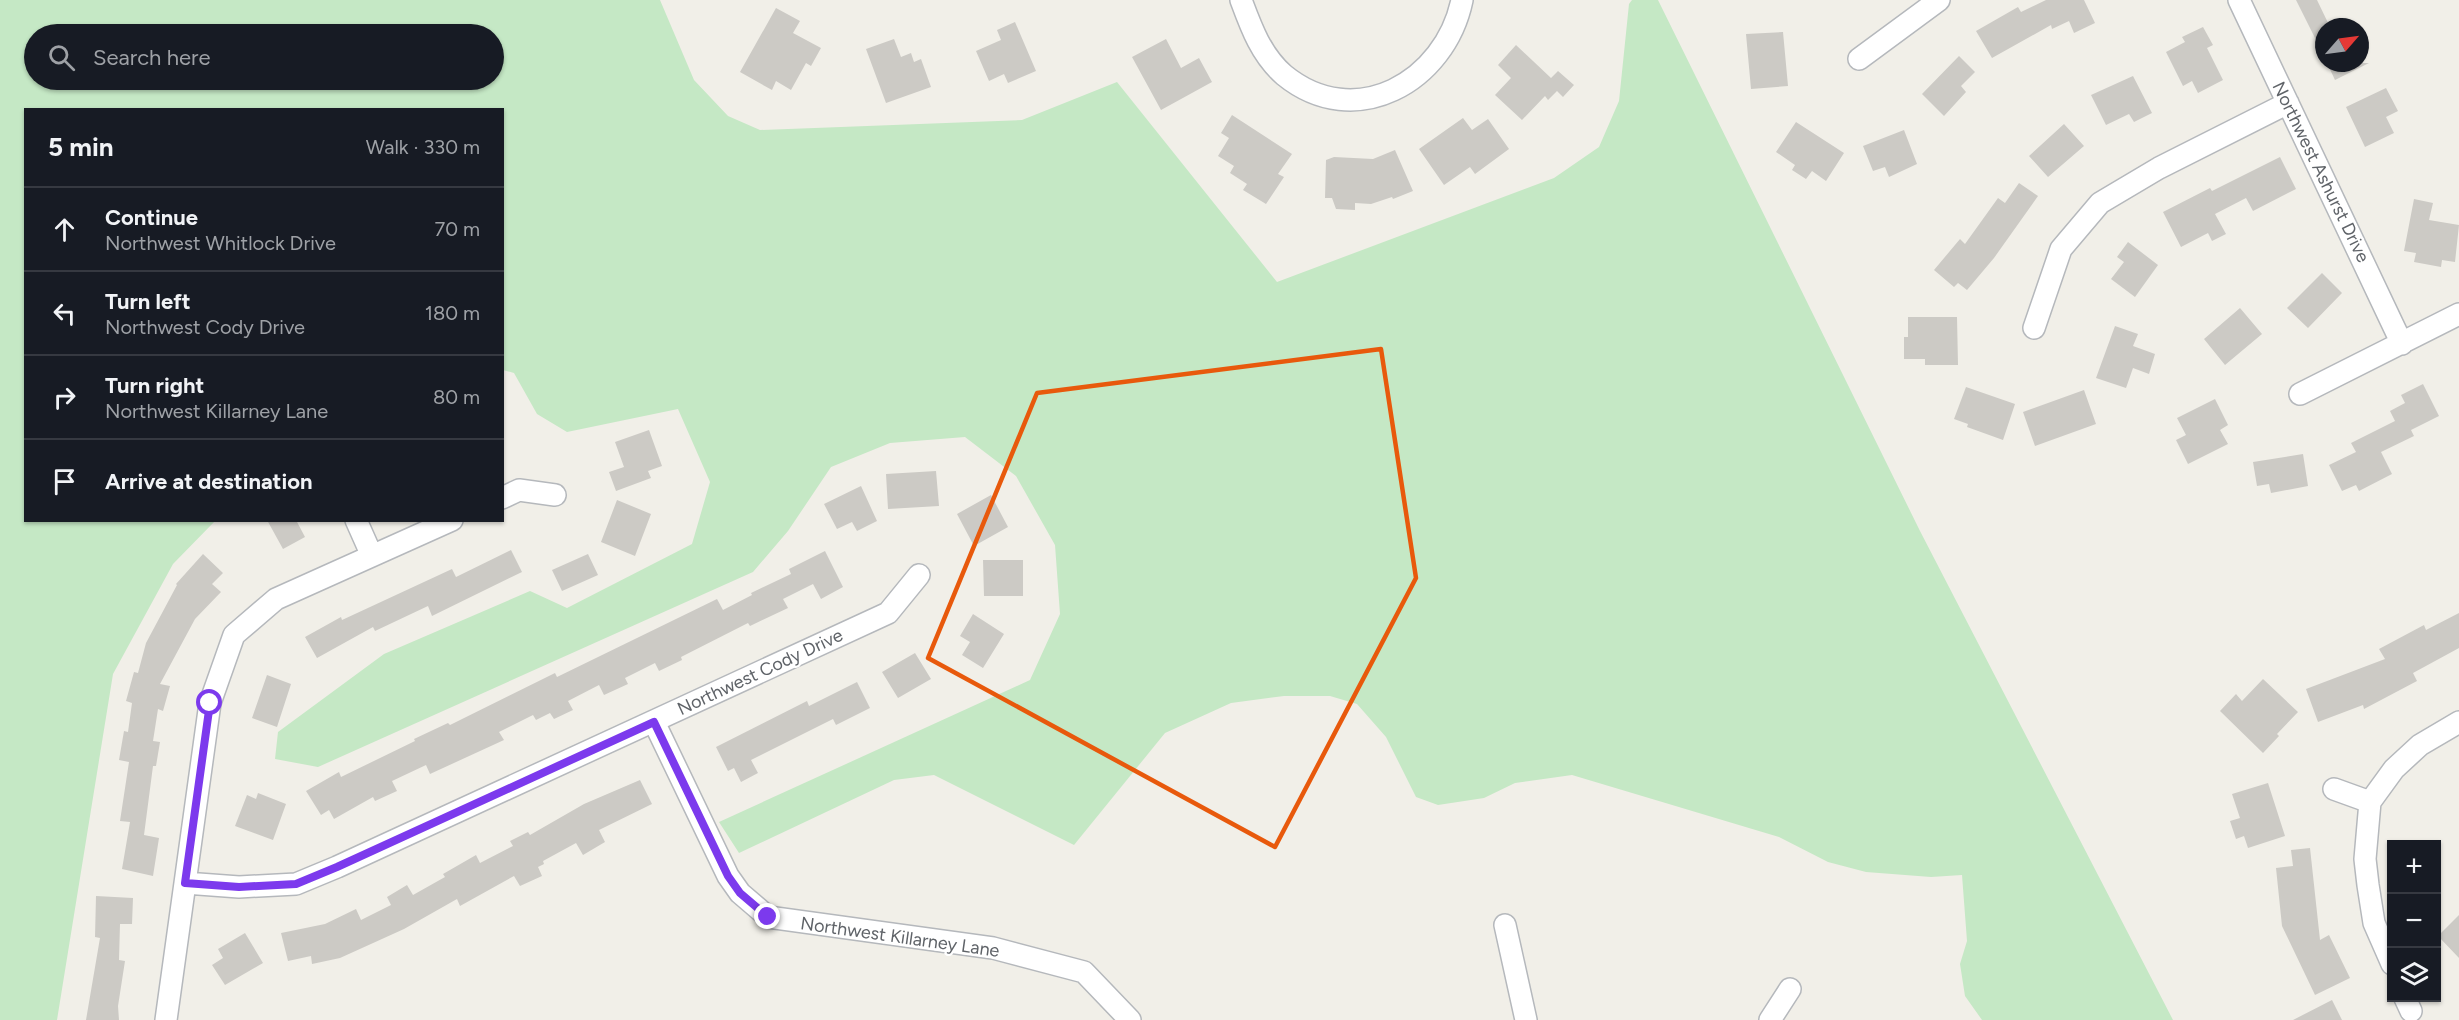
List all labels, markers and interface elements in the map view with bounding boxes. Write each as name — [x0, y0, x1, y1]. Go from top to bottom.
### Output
north arrow — [2315, 18, 2369, 72]
search box — [24, 24, 504, 90]
icon: search — [45, 41, 78, 74]
text: Search here — [93, 44, 211, 71]
street label: Northwest Ashurst Drive — [2268, 78, 2374, 266]
text: 5 min — [48, 131, 114, 163]
text: Walk · 330 m — [366, 135, 480, 159]
text: Continue — [105, 204, 198, 231]
icon: ahead — [48, 213, 81, 246]
text: 70 m — [434, 217, 480, 241]
text: Northwest Whitlock Drive — [105, 231, 336, 255]
text: Turn left — [105, 288, 191, 315]
icon: left — [48, 297, 81, 330]
text: 180 m — [425, 301, 480, 325]
text: Northwest Cody Drive — [105, 315, 305, 339]
text: Turn right — [105, 372, 204, 399]
icon: right — [48, 381, 81, 414]
text: 80 m — [433, 385, 480, 409]
text: Northwest Killarney Lane — [105, 399, 328, 423]
icon: arrive — [48, 465, 81, 498]
text: Arrive at destination — [105, 468, 313, 495]
street label: Northwest Cody Drive — [674, 624, 846, 720]
route start — [196, 689, 222, 715]
map controls — [2387, 840, 2441, 1002]
button: + — [2387, 840, 2441, 894]
button: − — [2387, 894, 2441, 948]
route end — [754, 903, 780, 929]
street label: Northwest Killarney Lane — [799, 912, 1001, 962]
button: layers — [2387, 948, 2441, 1002]

